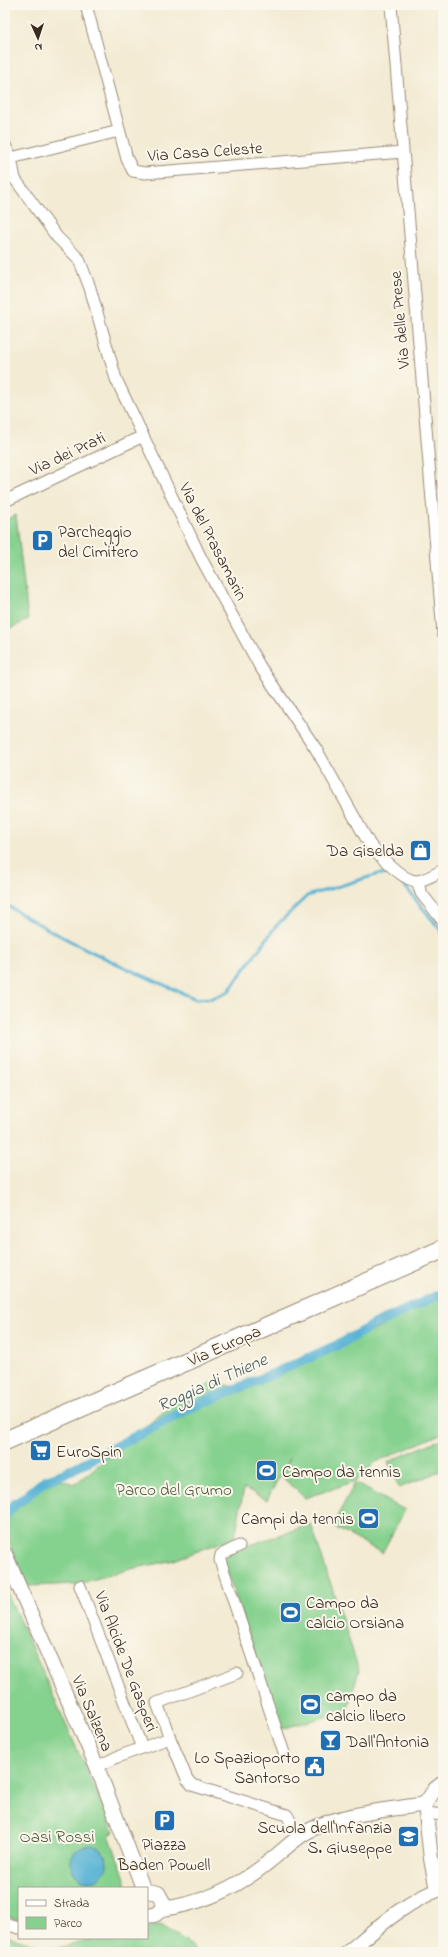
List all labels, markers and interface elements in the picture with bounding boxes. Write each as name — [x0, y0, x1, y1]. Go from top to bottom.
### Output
north arrow — [18, 18, 58, 58]
text: N — [34, 39, 43, 55]
street label: Via Casa Celeste — [146, 136, 264, 169]
street label: Via delle Prese — [384, 270, 417, 371]
street label: Via dei Prati — [24, 426, 110, 483]
street label: Via del Prasamarin — [172, 477, 253, 605]
place label: Parcheggio del Cimitero — [58, 520, 139, 565]
parking icon: Parcheggio del Cimitero — [30, 528, 56, 554]
shop icon: Da Giselda — [407, 837, 433, 863]
place label: Da Giselda — [326, 839, 404, 864]
street label: Via Europa — [183, 1319, 265, 1374]
water label: Roggia di Thiene — [154, 1348, 273, 1420]
supermarket icon: EuroSpin — [28, 1438, 54, 1464]
place label: EuroSpin — [56, 1440, 122, 1465]
sports icon: Campo da tennis — [254, 1458, 280, 1484]
place label: Campo da tennis — [282, 1460, 401, 1485]
park label: Parco del Grumo — [116, 1478, 232, 1503]
sports icon: Campi da tennis — [356, 1505, 382, 1531]
place label: Campi da tennis — [241, 1507, 354, 1532]
street label: Via Alcide De Gasperi — [87, 1587, 164, 1735]
place label: Campo da calcio Orsiana — [306, 1591, 404, 1636]
sports icon: Campo da calcio Orsiana — [278, 1599, 304, 1625]
street label: Via Salzena — [64, 1671, 119, 1756]
place label: campo da calcio libero — [326, 1684, 406, 1729]
sports icon: campo da calcio libero — [298, 1692, 324, 1718]
bar icon: Dall'Antonia — [318, 1728, 344, 1754]
place label: Dall'Antonia — [345, 1730, 429, 1755]
place label: Lo Spazioporto Santorso — [194, 1746, 300, 1791]
public building icon: Lo Spazioporto Santorso — [302, 1754, 328, 1780]
parking icon: Piazza Baden Powell — [151, 1807, 177, 1833]
place label: Scuola dell'Infanzia S. Giuseppe — [257, 1816, 392, 1861]
school or university icon: Scuola dell'Infanzia S. Giuseppe — [395, 1824, 421, 1850]
park label: Oasi Rossi — [20, 1825, 94, 1850]
place label: Piazza Baden Powell — [117, 1833, 210, 1878]
legend — [18, 1887, 148, 1939]
text: Strada — [54, 1895, 89, 1913]
text: Parco — [54, 1915, 82, 1933]

